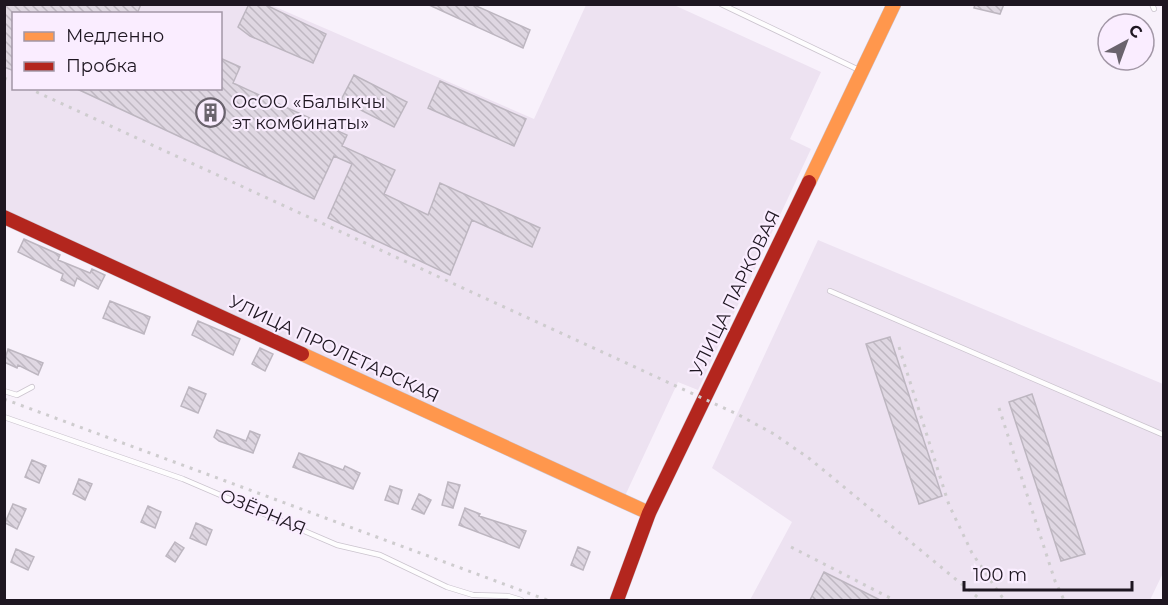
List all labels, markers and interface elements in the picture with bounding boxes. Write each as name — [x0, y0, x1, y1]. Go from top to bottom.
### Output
legend — [12, 12, 222, 90]
north arrow — [1096, 12, 1156, 72]
text: С — [1125, 20, 1146, 42]
text: Медленно — [66, 25, 164, 47]
text: Пробка — [66, 55, 137, 77]
place label: ОсОО «Балыкчы эт комбинаты» — [232, 91, 386, 134]
building icon: ОсОО «Балыкчы эт комбинаты» — [195, 96, 227, 128]
street label: УЛИЦА ПАРКОВАЯ — [685, 207, 785, 379]
street label: УЛИЦА ПРОЛЕТАРСКАЯ — [225, 291, 443, 407]
street label: ОЗЁРНАЯ — [217, 484, 309, 540]
scale bar — [964, 554, 1132, 592]
text: 100 m — [973, 564, 1027, 586]

